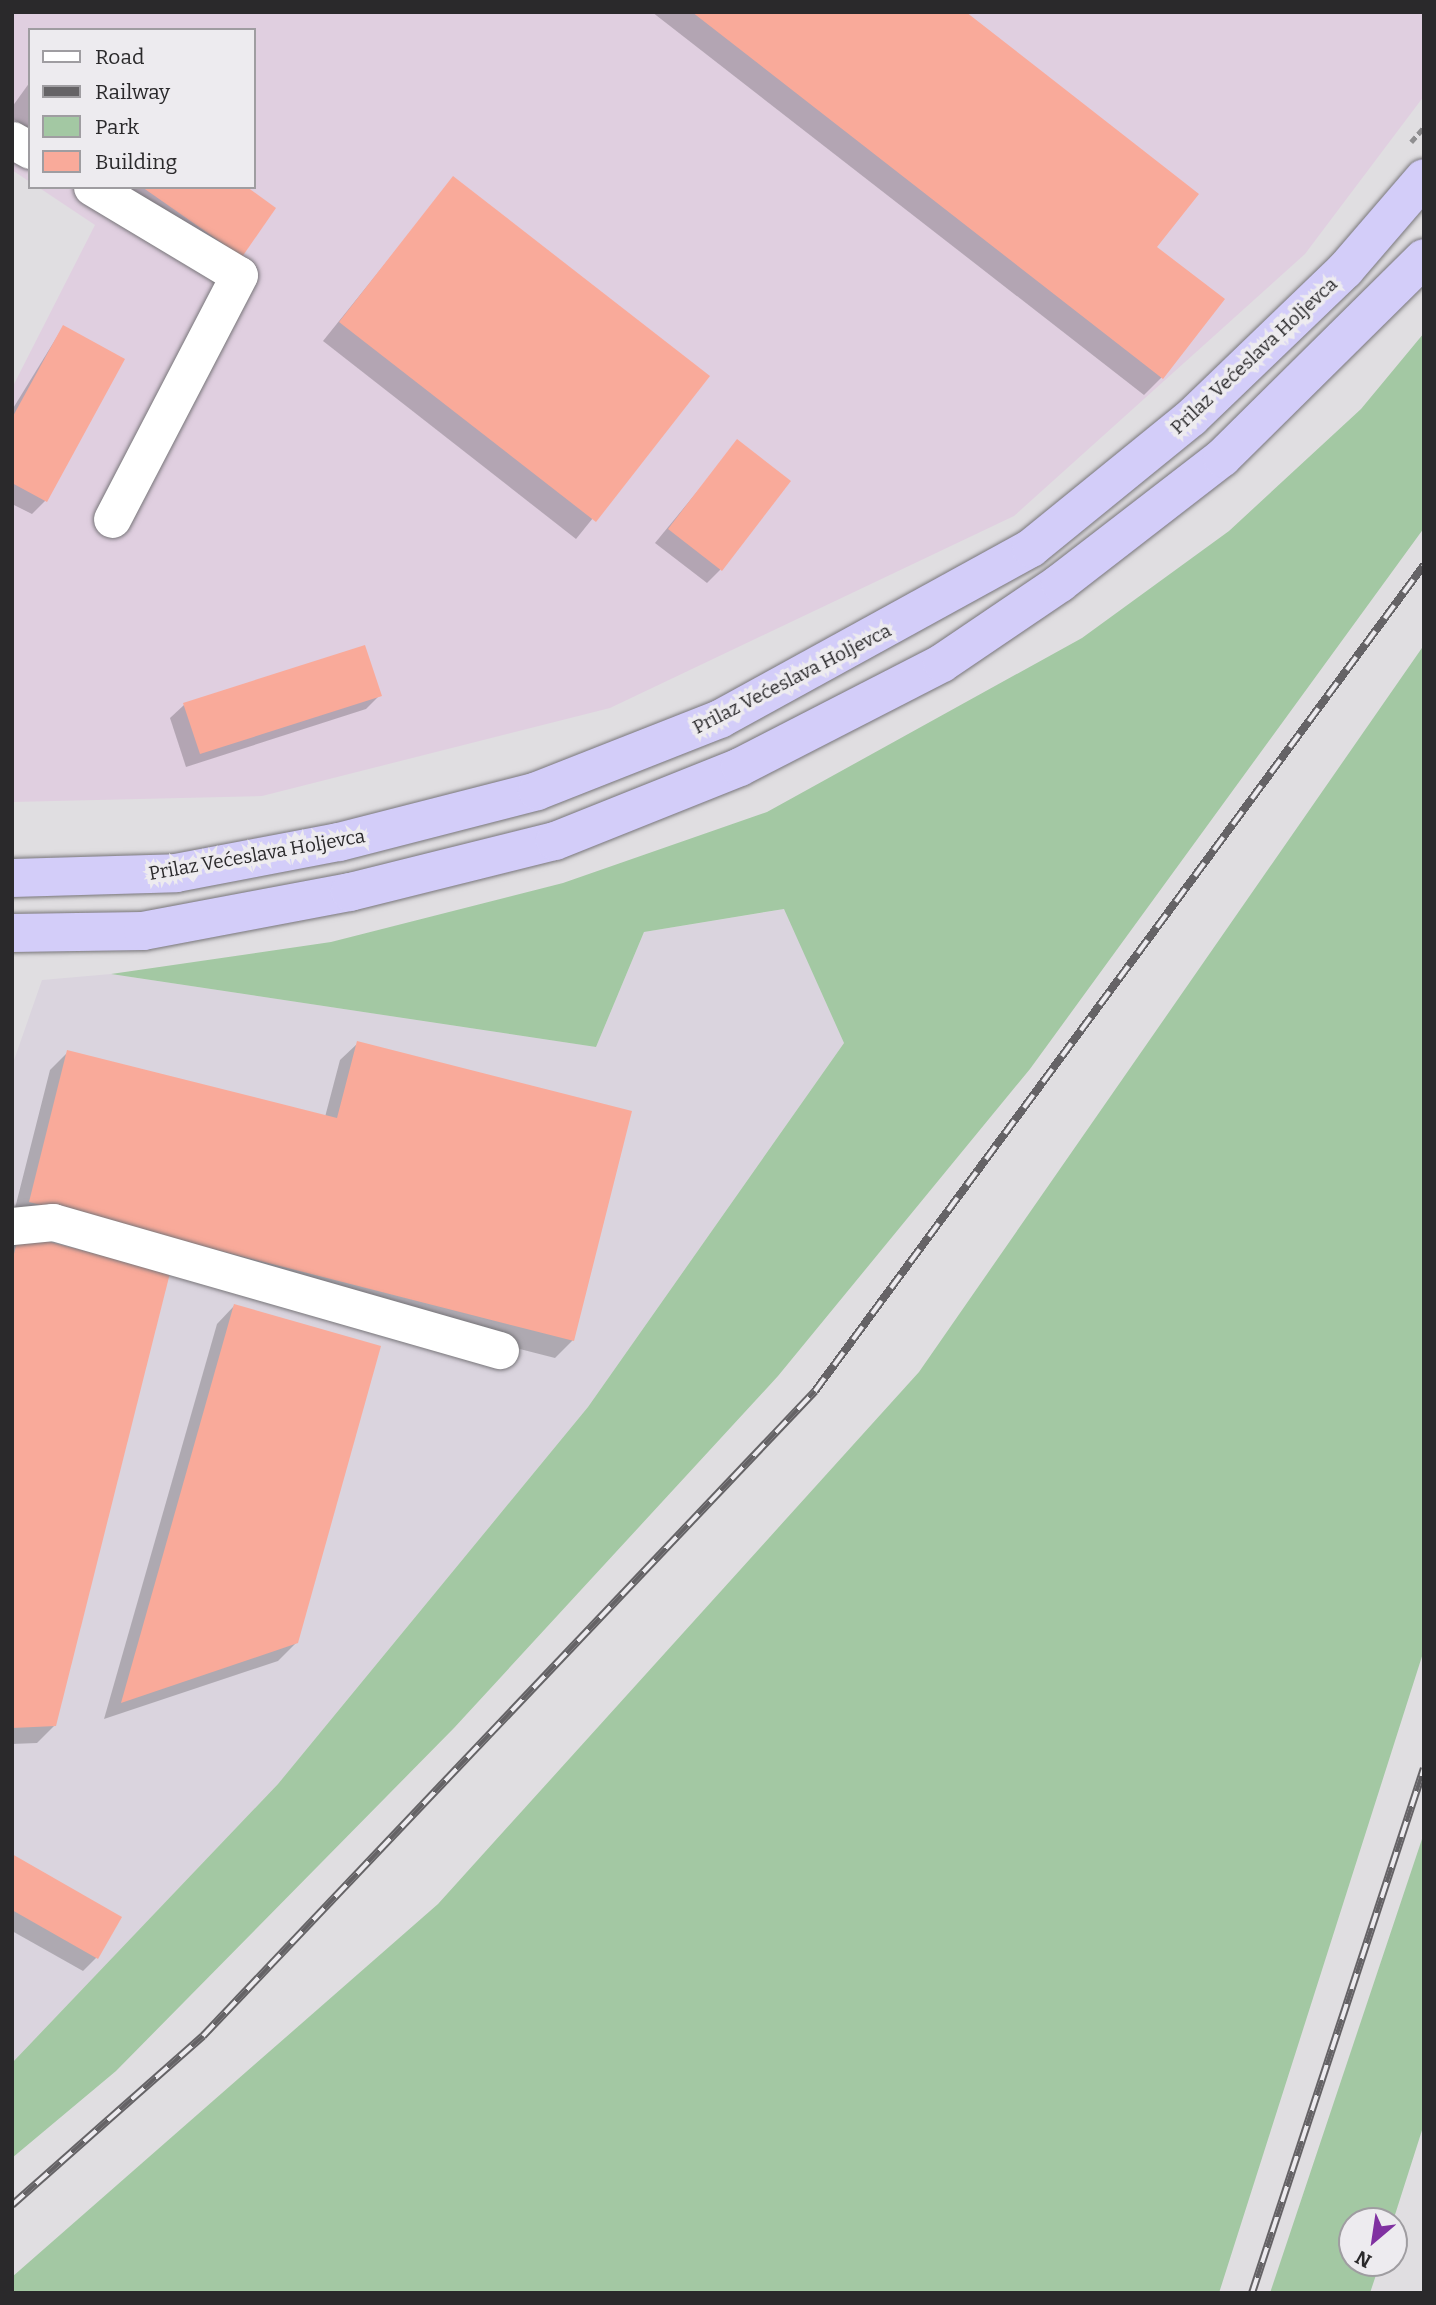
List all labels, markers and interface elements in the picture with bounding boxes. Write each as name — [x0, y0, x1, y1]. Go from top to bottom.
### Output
legend — [28, 28, 256, 189]
text: Road — [95, 44, 144, 70]
text: Railway — [95, 79, 170, 105]
text: Park — [95, 114, 139, 140]
text: Building — [95, 149, 177, 175]
street label: Prilaz Većeslava Holjevca — [1166, 273, 1342, 439]
street label: Prilaz Većeslava Holjevca — [689, 619, 895, 739]
street label: Prilaz Većeslava Holjevca — [147, 825, 367, 885]
north arrow — [1338, 2207, 1408, 2277]
text: N — [1352, 2245, 1376, 2273]

